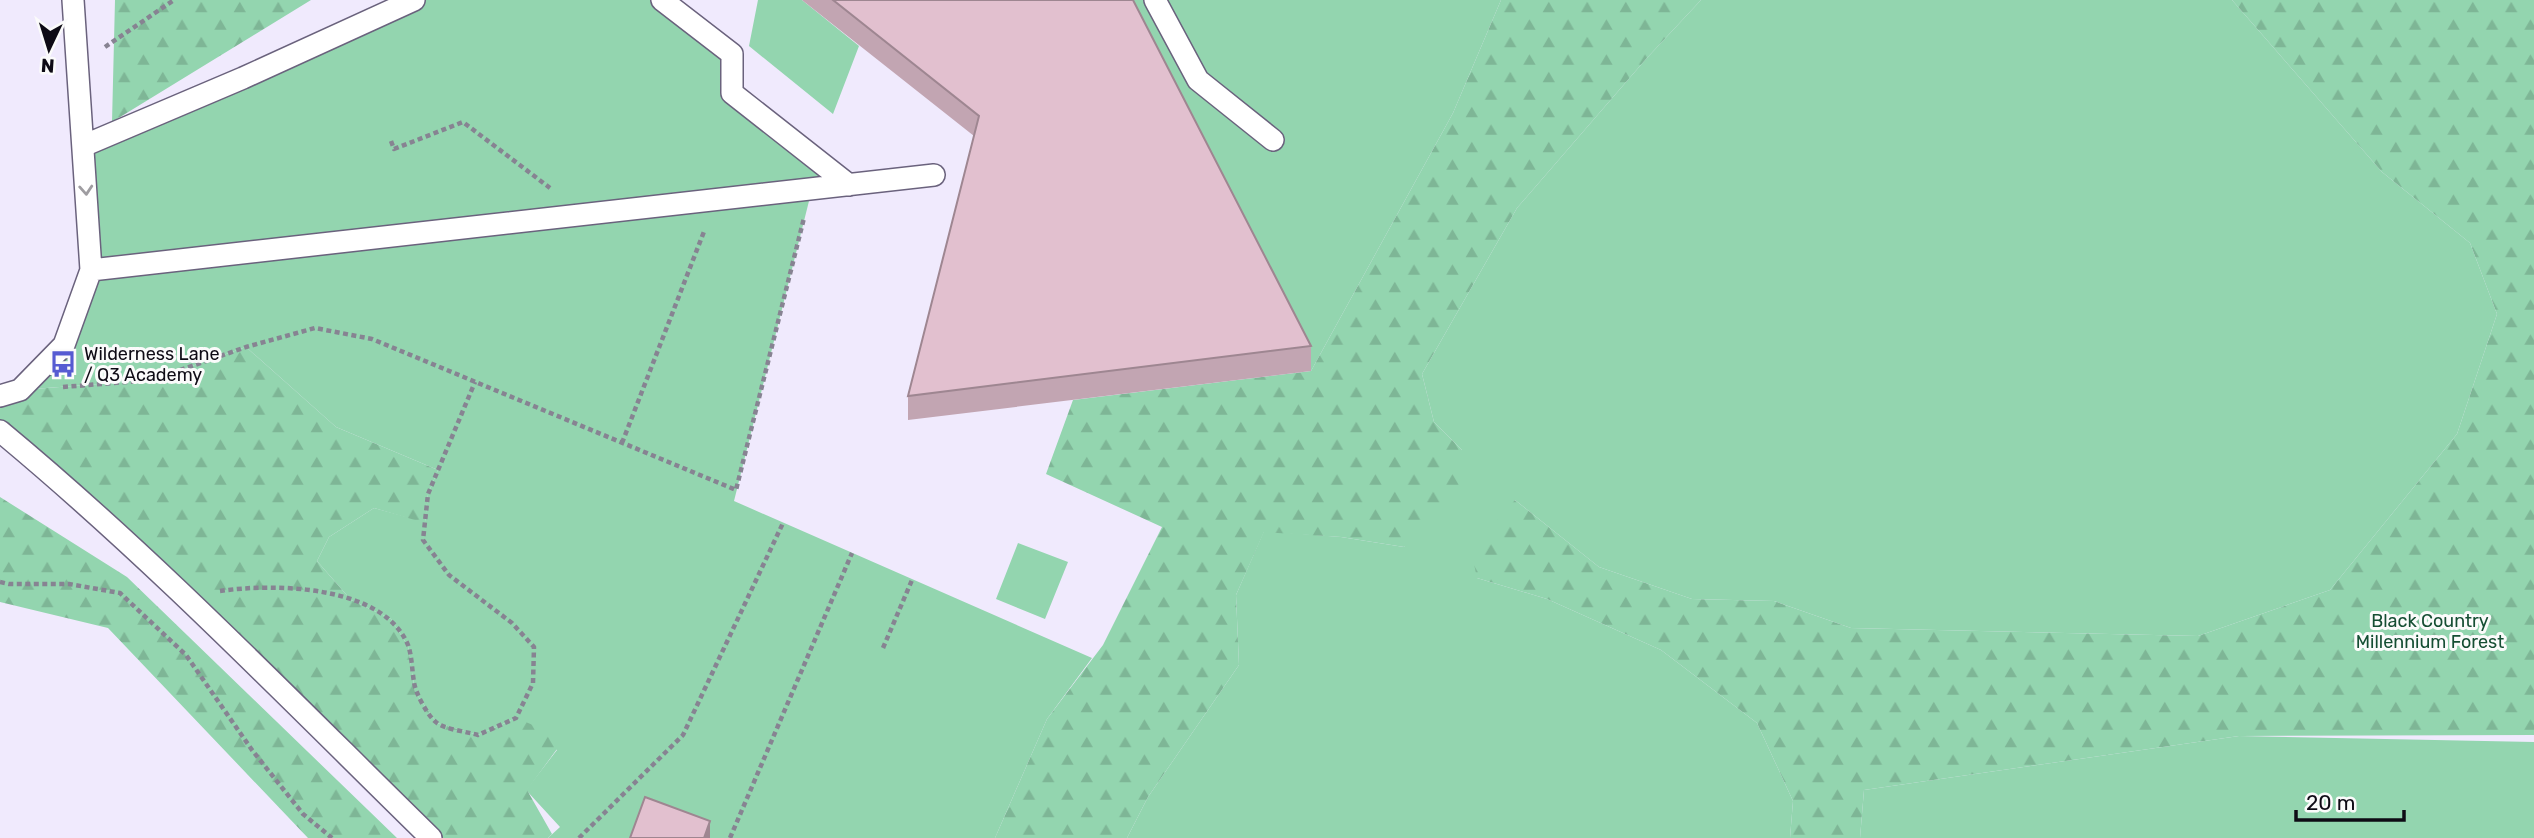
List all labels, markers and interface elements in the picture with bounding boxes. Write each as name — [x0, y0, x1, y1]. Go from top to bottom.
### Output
north arrow — [14, 14, 84, 84]
text: N — [40, 54, 55, 77]
one-way arrow — [78, 185, 93, 196]
place label: Wilderness Lane / Q3 Academy — [84, 343, 220, 386]
bus stop icon: Wilderness Lane / Q3 Academy — [48, 349, 78, 379]
park label: Black Country Millennium Forest — [2356, 610, 2504, 653]
scale bar — [2296, 778, 2404, 822]
text: 20 m — [2306, 790, 2355, 815]

